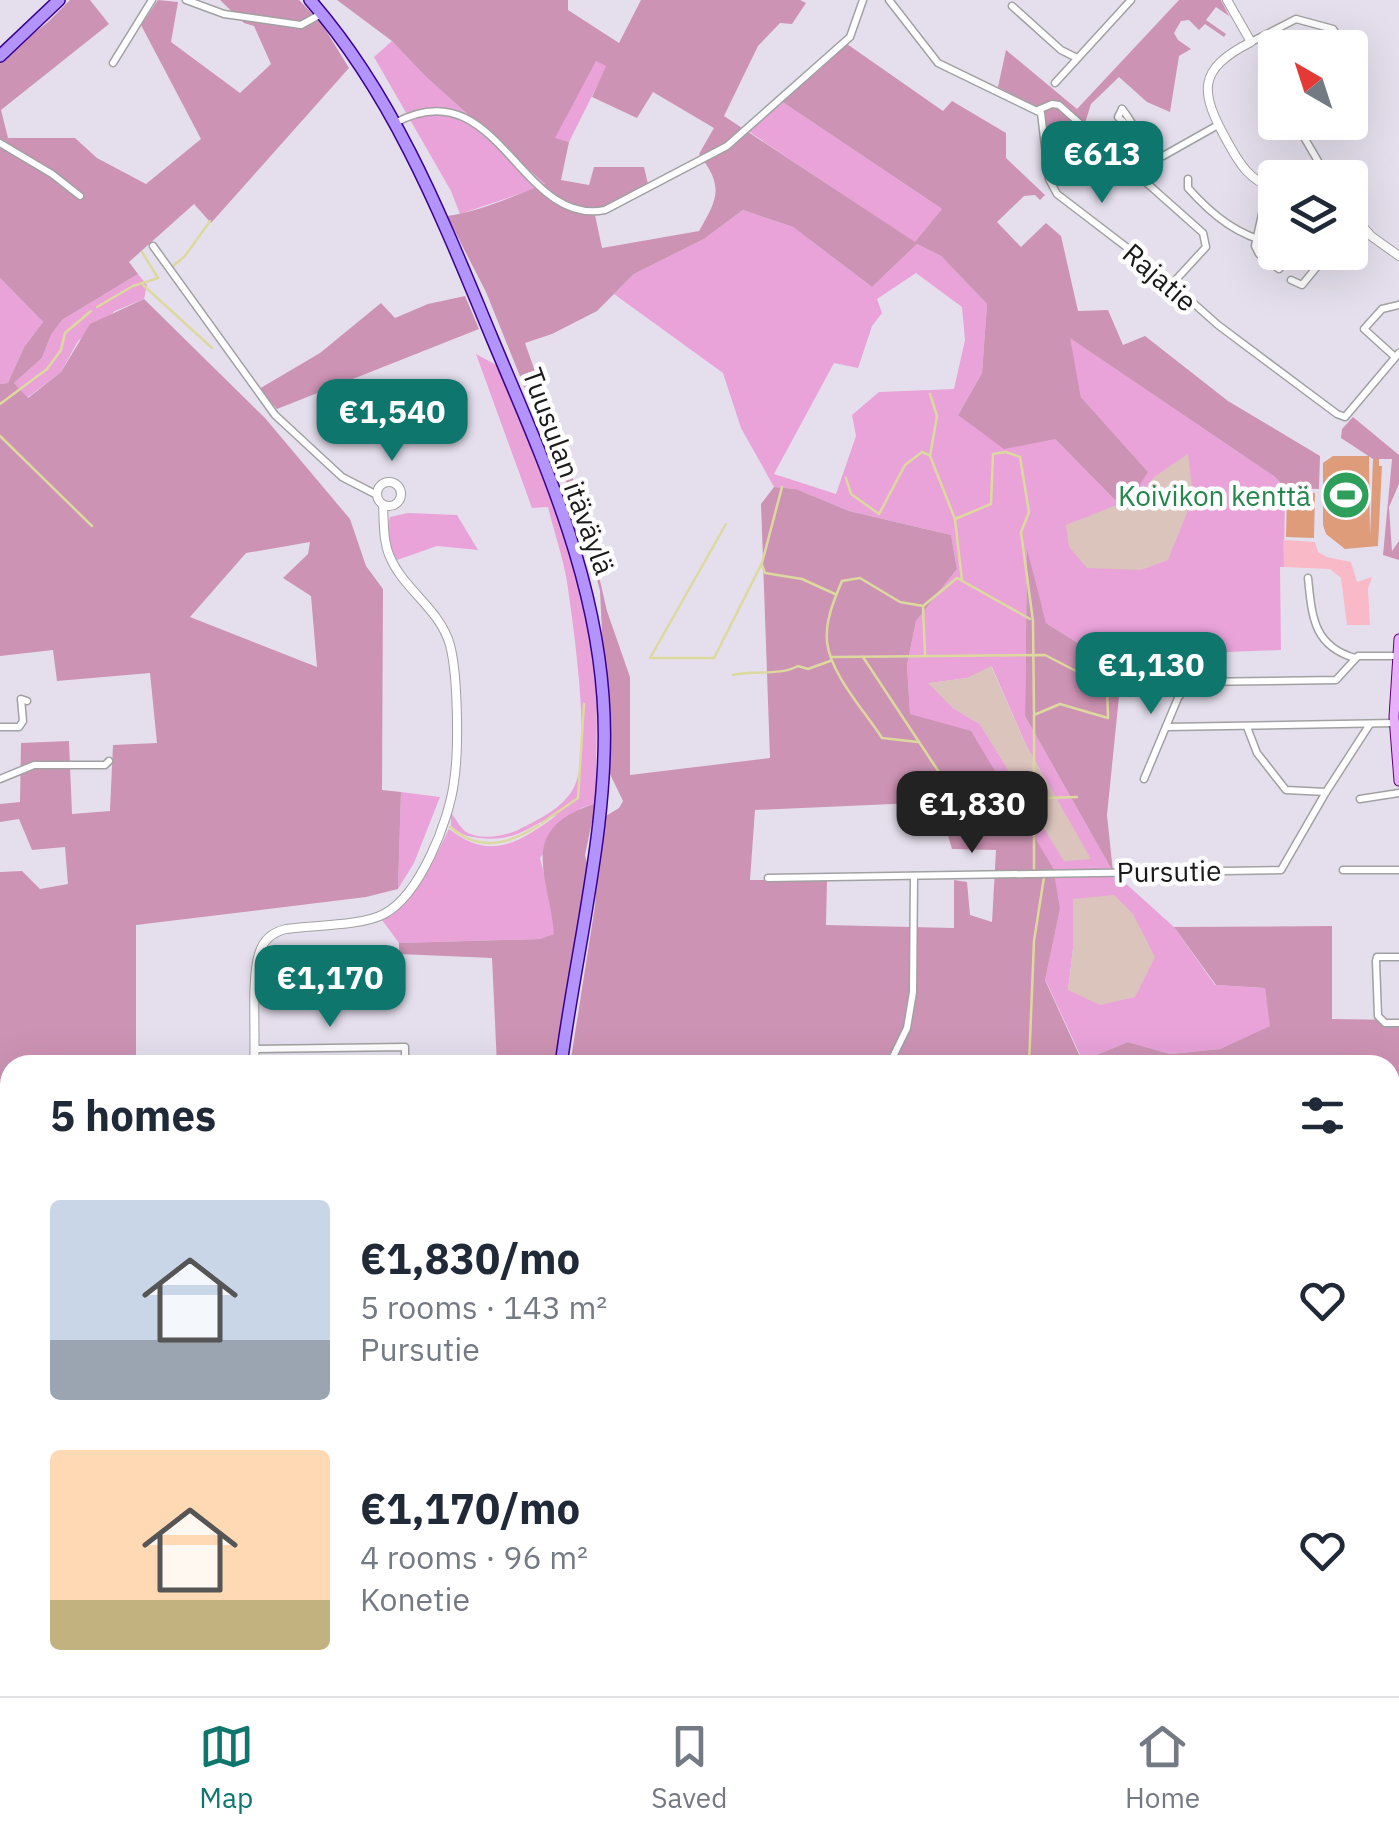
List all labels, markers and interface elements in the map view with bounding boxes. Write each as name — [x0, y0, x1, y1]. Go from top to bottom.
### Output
north arrow — [1258, 30, 1368, 140]
map controls — [1258, 30, 1368, 270]
pin: €613 — [1043, 121, 1161, 206]
text: €613 — [1063, 132, 1141, 174]
button: layers — [1258, 160, 1368, 270]
street label: Rajatie — [1115, 235, 1205, 319]
street label: Tuusulan itäväylä — [514, 362, 624, 580]
pin: €1,540 — [311, 379, 473, 464]
text: €1,540 — [339, 390, 445, 432]
sports icon: Koivikon kenttä — [1320, 469, 1372, 521]
place label: Koivikon kenttä — [1118, 477, 1311, 514]
pin: €1,130 — [1070, 632, 1232, 717]
text: €1,130 — [1098, 643, 1204, 685]
pin: €1,830 — [891, 771, 1053, 856]
text: €1,830 — [919, 782, 1025, 824]
street label: Pursutie — [1116, 852, 1222, 890]
pin: €1,170 — [249, 945, 411, 1030]
text: €1,170 — [277, 956, 383, 998]
text: 5 homes — [50, 1088, 216, 1143]
icon: filters — [1295, 1088, 1350, 1143]
text: €1,830/mo — [360, 1231, 580, 1286]
icon: home — [130, 1240, 250, 1360]
icon: heart — [1295, 1273, 1350, 1328]
text: 5 rooms · 143 m² — [360, 1286, 607, 1328]
text: Pursutie — [360, 1328, 480, 1370]
text: €1,170/mo — [360, 1481, 580, 1536]
icon: home — [130, 1490, 250, 1610]
icon: heart — [1295, 1523, 1350, 1578]
text: 4 rooms · 96 m² — [360, 1536, 588, 1578]
text: Konetie — [360, 1578, 470, 1620]
tab: Map — [199, 1719, 254, 1816]
tab: Saved — [651, 1719, 727, 1816]
tab: Home — [1125, 1719, 1200, 1816]

